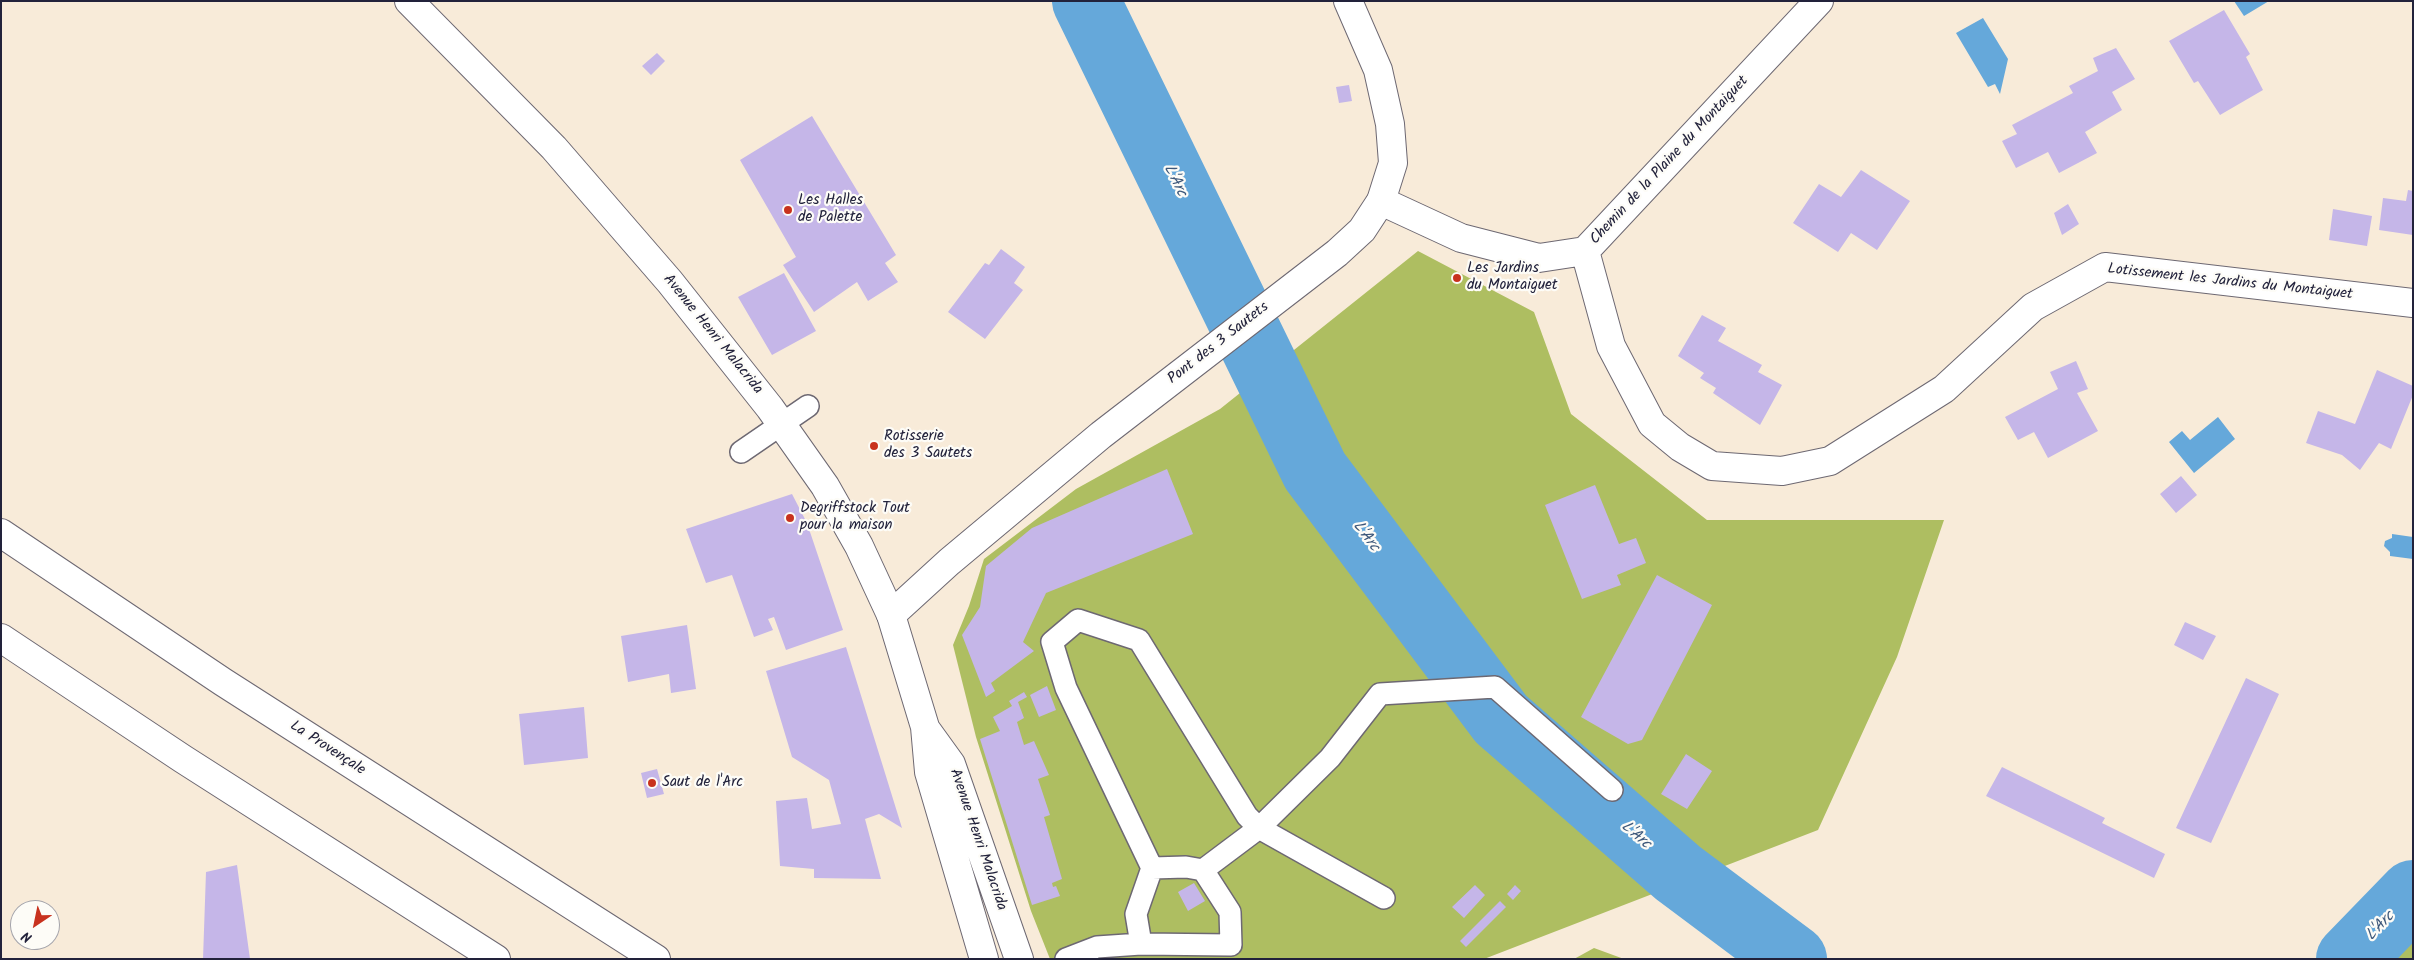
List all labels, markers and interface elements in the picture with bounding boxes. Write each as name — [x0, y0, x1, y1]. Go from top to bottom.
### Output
street label: Chemin de la Plaine du Montaiguet — [1587, 73, 1753, 249]
water label: L'Arc — [1158, 162, 1190, 200]
place label: Les Halles de Palette — [798, 192, 863, 227]
marker: Les Halles de Palette — [782, 204, 794, 216]
place label: Les Jardins du Montaiguet — [1467, 260, 1558, 295]
street label: Lotissement les Jardins du Montaiguet — [2107, 261, 2353, 305]
street label: Avenue Henri Malacrida — [658, 272, 766, 398]
marker: Les Jardins du Montaiguet — [1451, 272, 1463, 284]
street label: Pont des 3 Sautets — [1165, 299, 1273, 389]
place label: Rotisserie des 3 Sautets — [884, 428, 972, 463]
marker: Rotisserie des 3 Sautets — [868, 440, 880, 452]
place label: Degriffstock Tout pour la maison — [800, 500, 910, 535]
marker: Degriffstock Tout pour la maison — [784, 512, 796, 524]
water label: L'Arc — [1347, 518, 1383, 556]
street label: La Provençale — [286, 718, 368, 780]
street label: Avenue Henri Malacrida — [944, 767, 1010, 913]
place label: Saut de l'Arc — [662, 774, 743, 792]
marker: Saut de l'Arc — [646, 777, 658, 789]
water label: L'Arc — [1616, 818, 1654, 854]
north arrow — [10, 900, 60, 950]
water label: L'Arc — [2363, 908, 2399, 946]
text: N — [17, 925, 37, 948]

